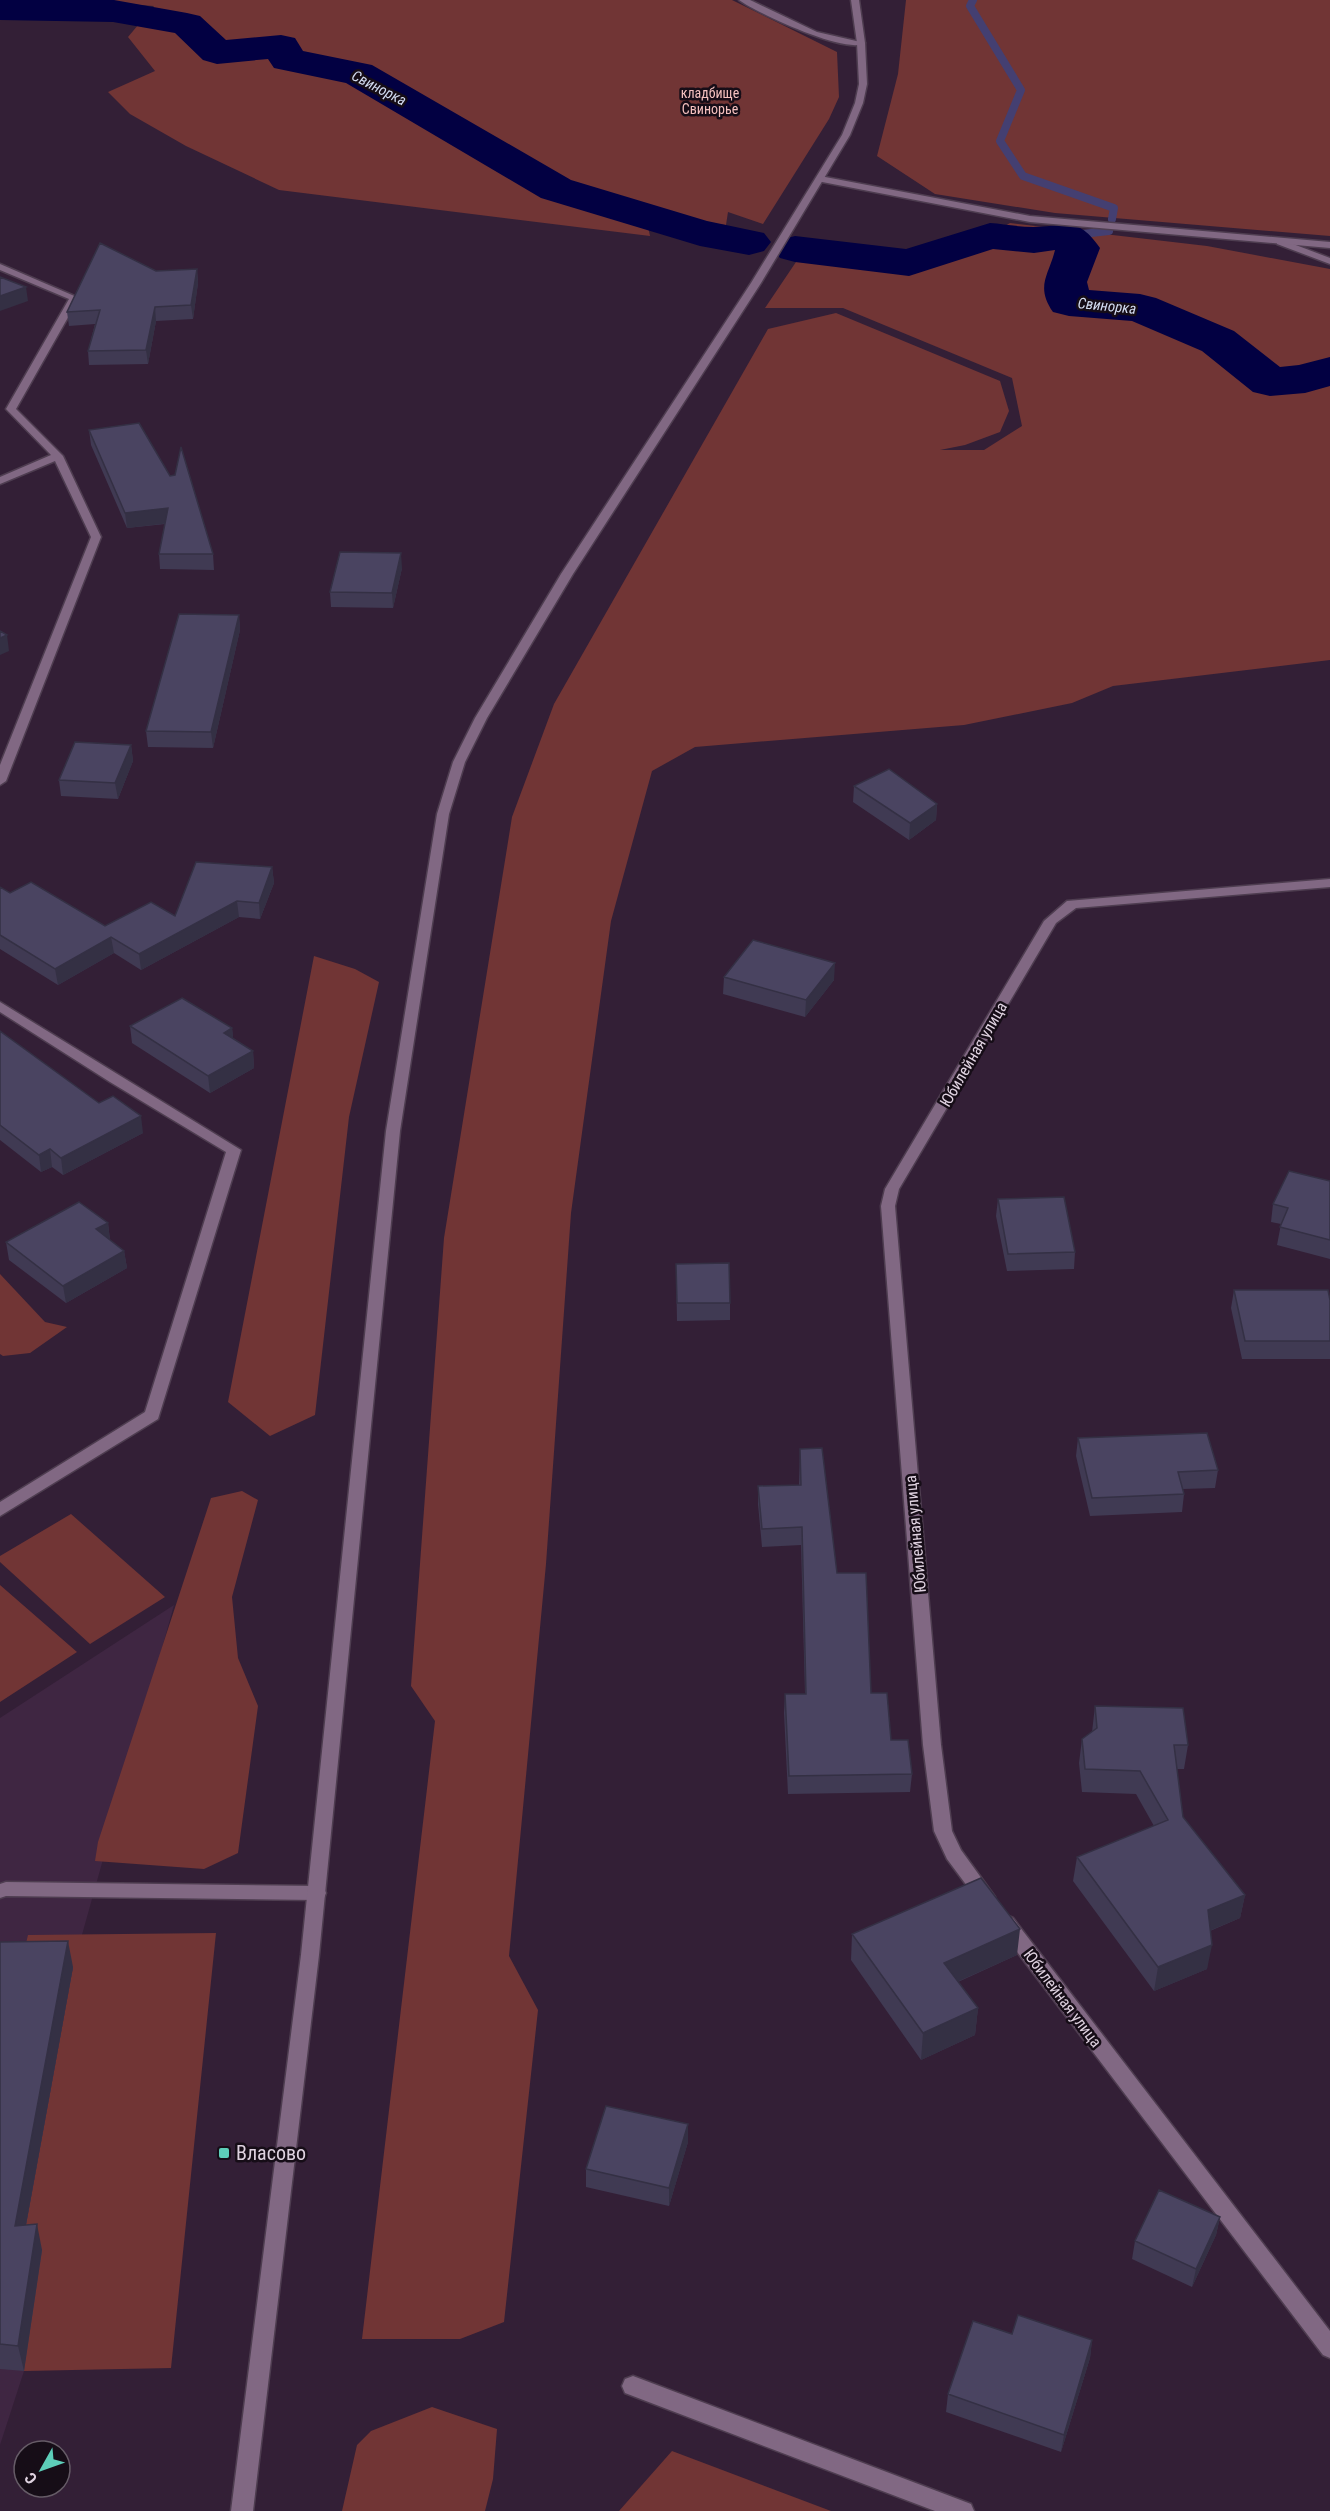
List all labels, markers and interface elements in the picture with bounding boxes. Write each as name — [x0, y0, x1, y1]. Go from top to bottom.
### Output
water label: Свинорка — [349, 67, 409, 109]
park label: кладбище Свинорье — [681, 85, 740, 117]
water label: Свинорка — [1077, 294, 1137, 318]
street label: Юбилейная улица — [936, 999, 1011, 1110]
street label: Юбилейная улица — [901, 1474, 930, 1593]
street label: Юбилейная улица — [1020, 1946, 1106, 2051]
place label: Власово — [236, 2141, 306, 2165]
marker: Власово — [217, 2146, 231, 2160]
north arrow — [12, 2439, 72, 2499]
text: С — [21, 2469, 41, 2488]

